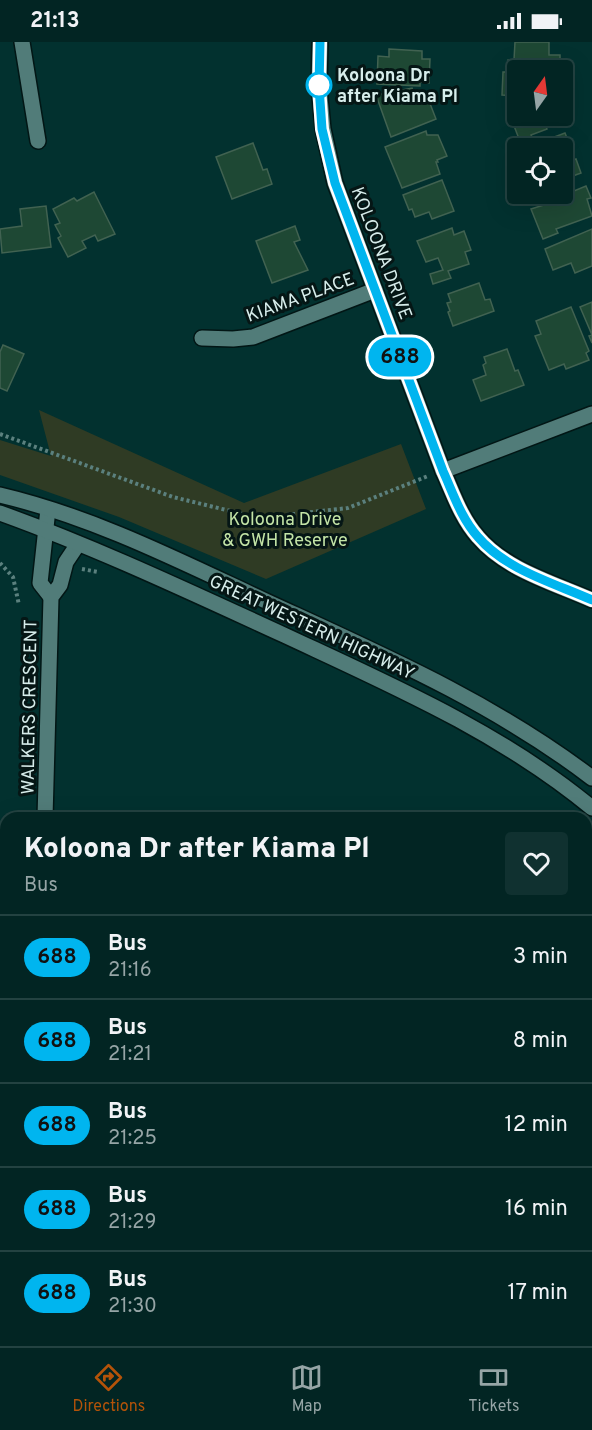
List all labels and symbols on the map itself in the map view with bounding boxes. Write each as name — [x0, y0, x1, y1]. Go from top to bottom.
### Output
north arrow — [507, 60, 573, 126]
place label: Koloona Dr after Kiama Pl — [337, 65, 458, 109]
marker: Koloona Dr after Kiama Pl — [306, 72, 332, 98]
street label: KOLOONA DRIVE — [345, 184, 416, 323]
street label: KIAMA PLACE — [243, 268, 358, 329]
line badge: 688 — [366, 338, 434, 376]
park label: Koloona Drive & GWH Reserve — [222, 509, 348, 553]
street label: GREAT WESTERN HIGHWAY — [205, 571, 418, 686]
street label: WALKERS CRESCENT — [17, 619, 44, 795]

